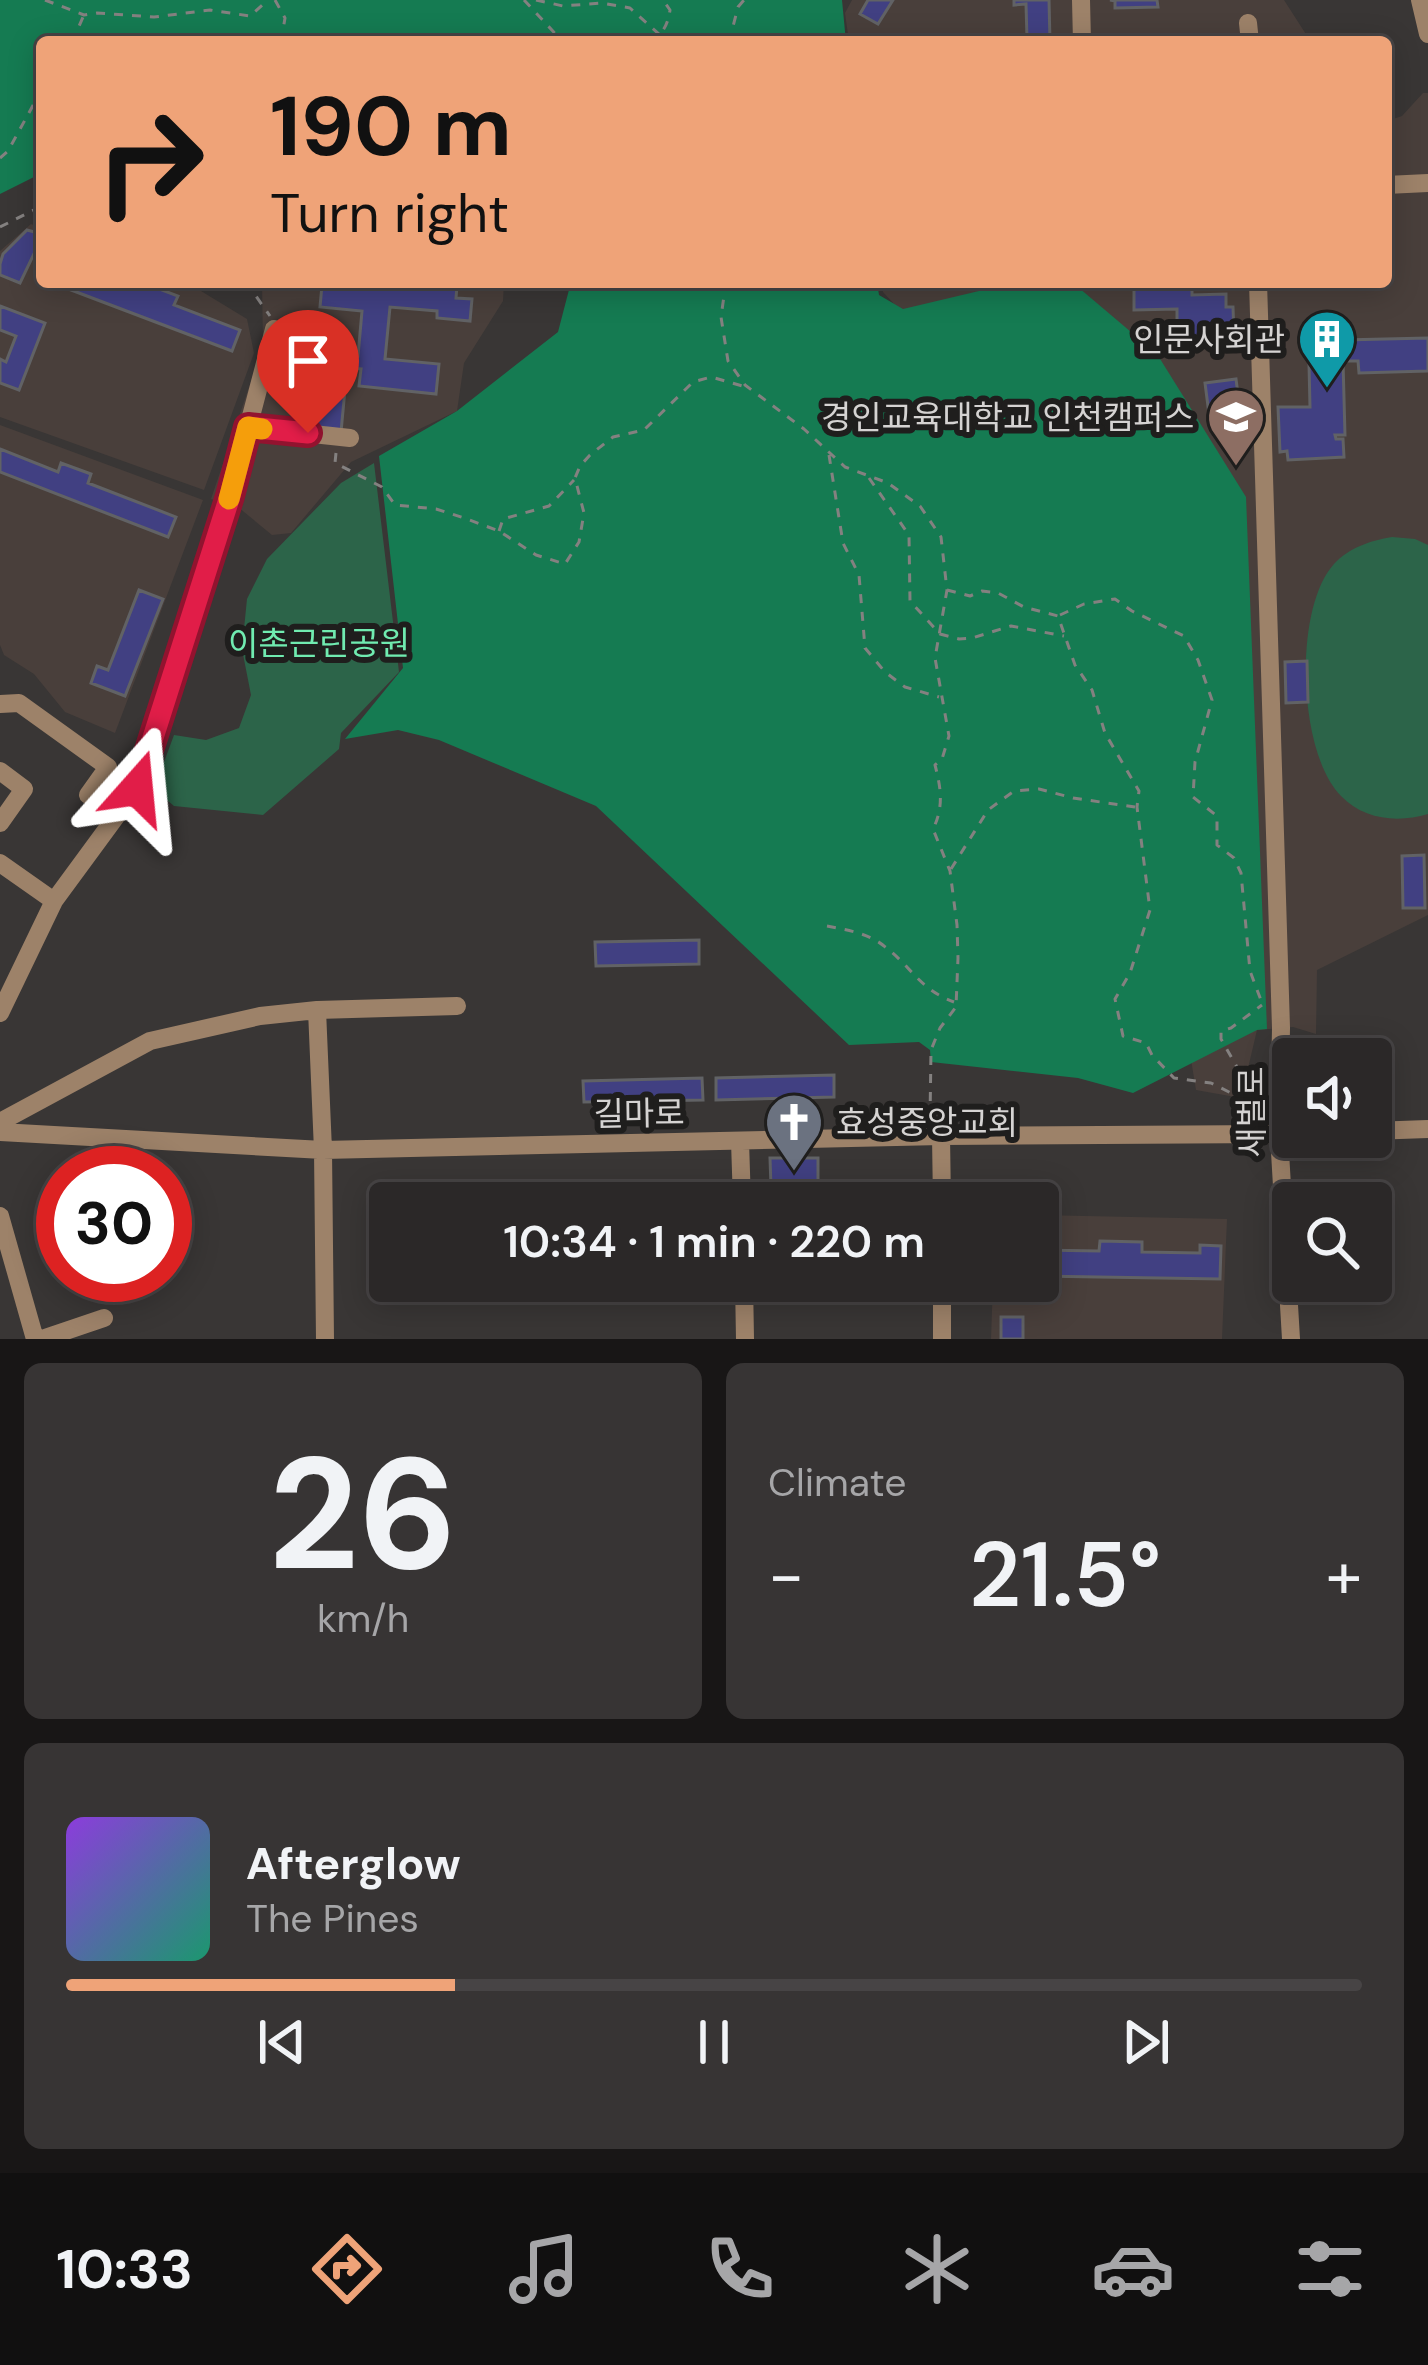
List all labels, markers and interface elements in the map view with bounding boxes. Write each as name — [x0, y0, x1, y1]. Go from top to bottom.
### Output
text: 190 m — [270, 72, 512, 181]
icon: right — [72, 84, 228, 240]
text: Turn right — [270, 178, 509, 249]
building icon: 인문사회관 — [1296, 308, 1358, 390]
pin — [257, 310, 359, 433]
place label: 인문사회관 — [1133, 318, 1285, 361]
icon: arrive — [275, 328, 341, 394]
school or university icon: 경인교육대학교 인천캠퍼스 — [1205, 386, 1267, 468]
place label: 경인교육대학교 인천캠퍼스 — [821, 396, 1194, 439]
park label: 이촌근린공원 — [228, 622, 410, 665]
position arrow — [74, 725, 200, 851]
map controls — [1272, 1038, 1392, 1302]
button: sound — [1272, 1038, 1392, 1158]
street label: 새벌로 — [1230, 1066, 1273, 1158]
street label: 길마로 — [593, 1091, 685, 1136]
church icon: 효성중앙교회 — [763, 1091, 825, 1173]
place label: 효성중앙교회 — [836, 1101, 1018, 1144]
speed limit sign: 30 — [36, 1146, 192, 1302]
button: search — [1272, 1182, 1392, 1302]
text: 10:34 · 1 min · 220 m — [503, 1212, 925, 1271]
text: 26 — [269, 1413, 457, 1616]
text: Climate — [768, 1457, 906, 1508]
text: 21.5° — [969, 1517, 1161, 1634]
text: − — [768, 1533, 804, 1618]
text: + — [1326, 1533, 1362, 1618]
text: km/h — [317, 1593, 409, 1644]
text: Afterglow — [246, 1834, 461, 1893]
text: The Pines — [246, 1893, 419, 1944]
icon: previous — [249, 2009, 315, 2075]
icon: pause — [681, 2009, 747, 2075]
icon: next — [1113, 2009, 1179, 2075]
icon: directions — [305, 2227, 389, 2311]
icon: music — [502, 2227, 586, 2311]
icon: phone — [698, 2227, 782, 2311]
icon: climate — [895, 2227, 979, 2311]
icon: car — [1091, 2227, 1175, 2311]
icon: filters — [1288, 2227, 1372, 2311]
text: 10:33 — [56, 2234, 193, 2305]

